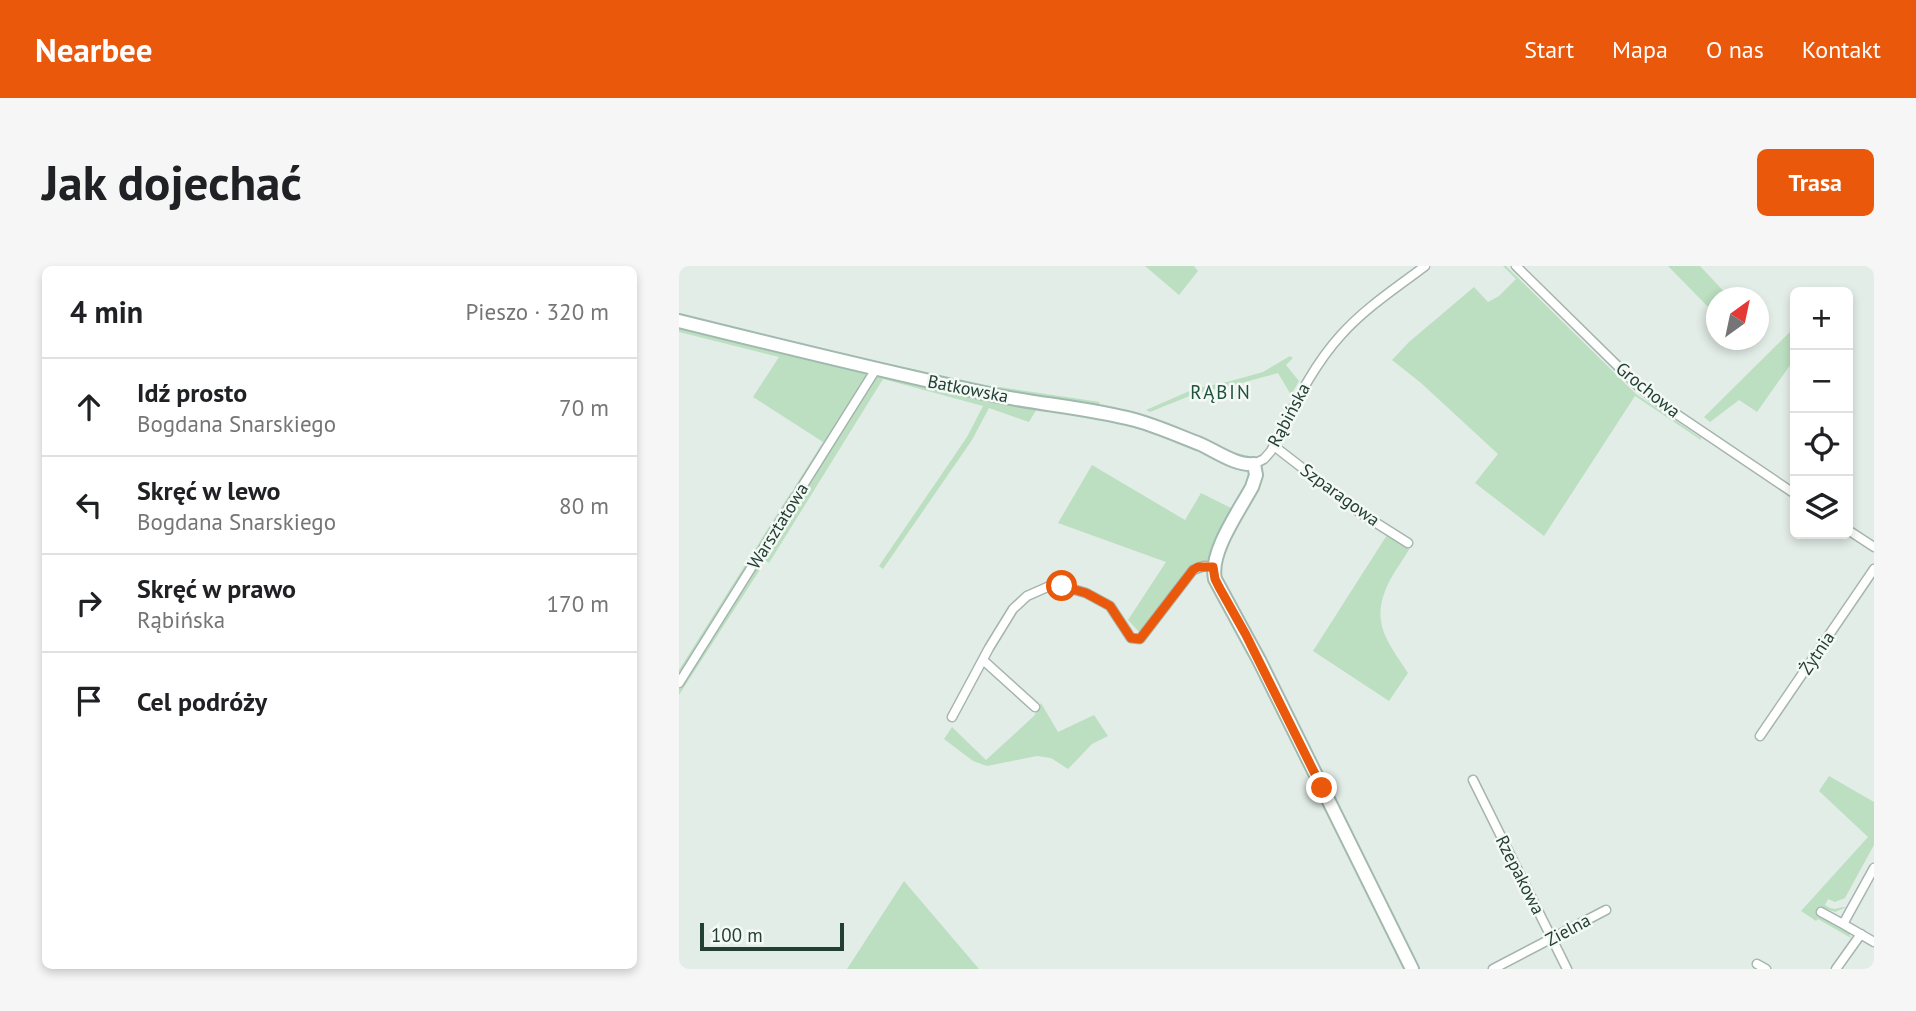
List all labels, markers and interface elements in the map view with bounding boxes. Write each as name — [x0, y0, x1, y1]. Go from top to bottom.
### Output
text: Nearbee — [35, 28, 152, 71]
text: Start — [1524, 34, 1574, 65]
text: Mapa — [1612, 34, 1668, 65]
text: O nas — [1706, 34, 1764, 65]
text: Kontakt — [1802, 34, 1881, 65]
button: Trasa — [1757, 149, 1874, 216]
text: Jak dojechać — [42, 150, 302, 214]
north arrow — [1706, 287, 1769, 350]
map controls — [1790, 287, 1853, 539]
button: + — [1790, 287, 1853, 350]
text: 4 min — [70, 292, 143, 331]
text: Pieszo · 320 m — [466, 297, 609, 326]
button: − — [1790, 350, 1853, 413]
street label: Grochowa — [1611, 357, 1685, 423]
street label: Batkowska — [926, 369, 1010, 408]
text: Idź prosto — [137, 376, 247, 409]
street label: Rąbińska — [1262, 379, 1315, 451]
district label: RĄBIN — [1190, 380, 1252, 404]
icon: ahead — [70, 388, 108, 426]
text: 70 m — [559, 393, 609, 422]
text: Bogdana Snarskiego — [137, 409, 336, 438]
button: locate — [1790, 413, 1853, 476]
street label: Szparagowa — [1296, 458, 1385, 531]
text: Skręć w lewo — [137, 474, 281, 507]
button: layers — [1790, 476, 1853, 539]
street label: Warsztatowa — [742, 478, 813, 573]
icon: left — [70, 486, 108, 524]
text: 80 m — [559, 491, 609, 520]
text: Bogdana Snarskiego — [137, 507, 336, 536]
route start — [1046, 570, 1077, 601]
text: Skręć w prawo — [137, 572, 296, 605]
icon: right — [70, 584, 108, 622]
text: 170 m — [547, 589, 609, 618]
text: Rąbińska — [137, 605, 225, 634]
street label: Żytnia — [1794, 627, 1839, 679]
icon: arrive — [70, 682, 108, 720]
text: Cel podróży — [137, 685, 267, 718]
route end — [1306, 772, 1337, 803]
street label: Rzepakowa — [1491, 831, 1550, 918]
street label: Zielna — [1541, 908, 1594, 951]
scale bar — [700, 920, 843, 952]
text: 100 m — [711, 923, 763, 947]

